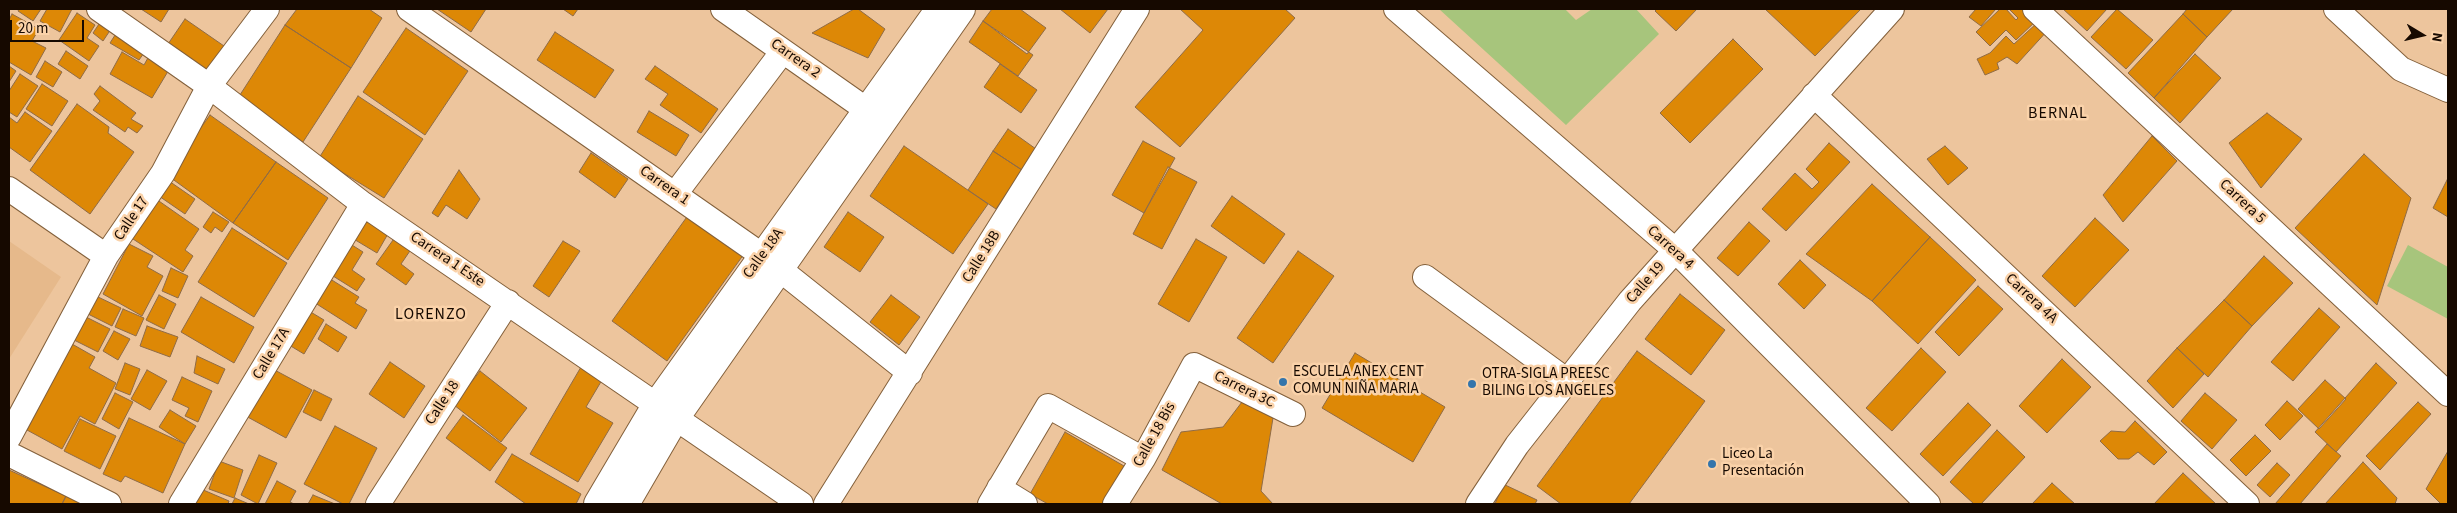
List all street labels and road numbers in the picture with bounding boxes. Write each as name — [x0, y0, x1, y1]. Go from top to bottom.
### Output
street label: Carrera 2 — [767, 35, 823, 83]
street label: Carrera 1 — [636, 162, 692, 210]
street label: Carrera 5 — [2215, 176, 2269, 228]
street label: Calle 17 — [111, 194, 153, 244]
street label: Carrera 4 — [1643, 222, 1697, 274]
street label: Calle 18A — [740, 226, 788, 282]
street label: Calle 18B — [959, 228, 1005, 286]
street label: Carrera 1 Este — [406, 229, 488, 291]
street label: Calle 19 — [1623, 259, 1669, 307]
street label: Carrera 4A — [2001, 270, 2061, 328]
street label: Calle 17A — [250, 325, 294, 383]
street label: Carrera 3C — [1211, 368, 1277, 412]
street label: Calle 18 — [422, 377, 464, 429]
street label: Calle 18 Bis — [1130, 400, 1180, 470]

